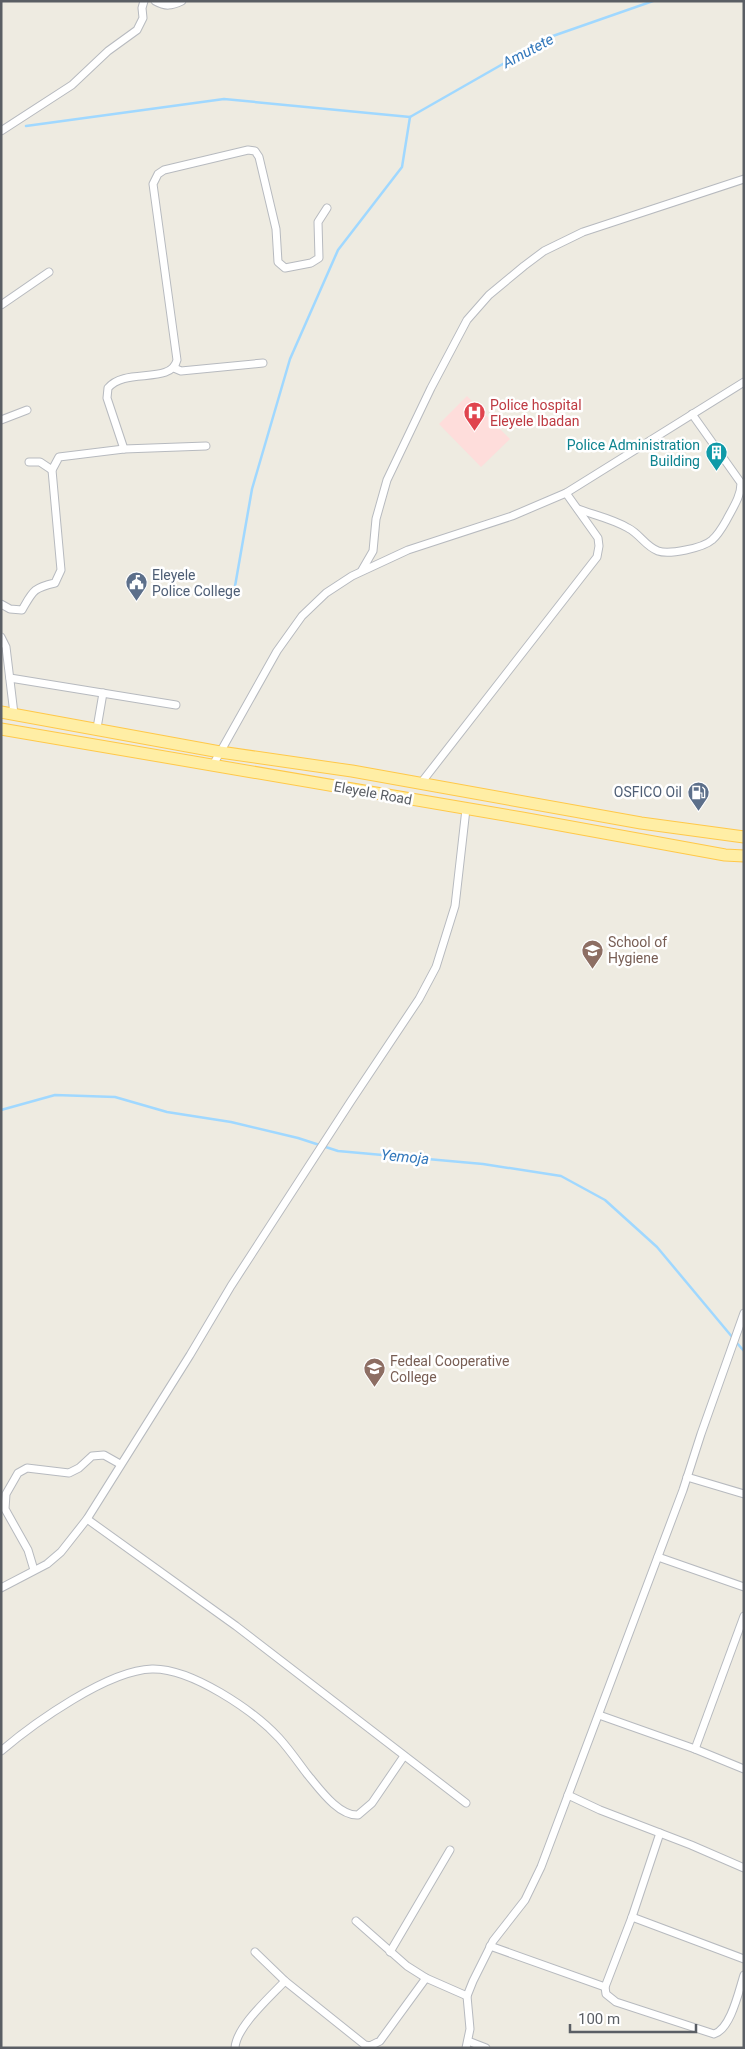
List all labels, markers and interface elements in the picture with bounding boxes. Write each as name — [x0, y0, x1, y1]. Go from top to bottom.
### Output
water label: Amutete — [499, 30, 557, 72]
place label: Police hospital Eleyele Ibadan — [490, 397, 582, 429]
hospital icon: Police hospital Eleyele Ibadan — [462, 401, 486, 432]
place label: Police Administration Building — [567, 437, 700, 469]
building icon: Police Administration Building — [704, 441, 728, 472]
place label: Eleyele Police College — [152, 567, 240, 599]
public building icon: Eleyele Police College — [124, 571, 148, 602]
street label: Eleyele Road — [333, 778, 413, 808]
fuel station icon: OSFICO Oil — [686, 780, 710, 811]
place label: OSFICO Oil — [614, 784, 682, 800]
place label: School of Hygiene — [608, 934, 667, 966]
school or university icon: School of Hygiene — [580, 938, 604, 969]
water label: Yemoja — [380, 1146, 430, 1168]
place label: Fedeal Cooperative College — [390, 1353, 509, 1385]
school or university icon: Fedeal Cooperative College — [362, 1357, 386, 1388]
scale bar — [570, 2002, 696, 2034]
text: 100 m — [578, 2010, 620, 2028]

